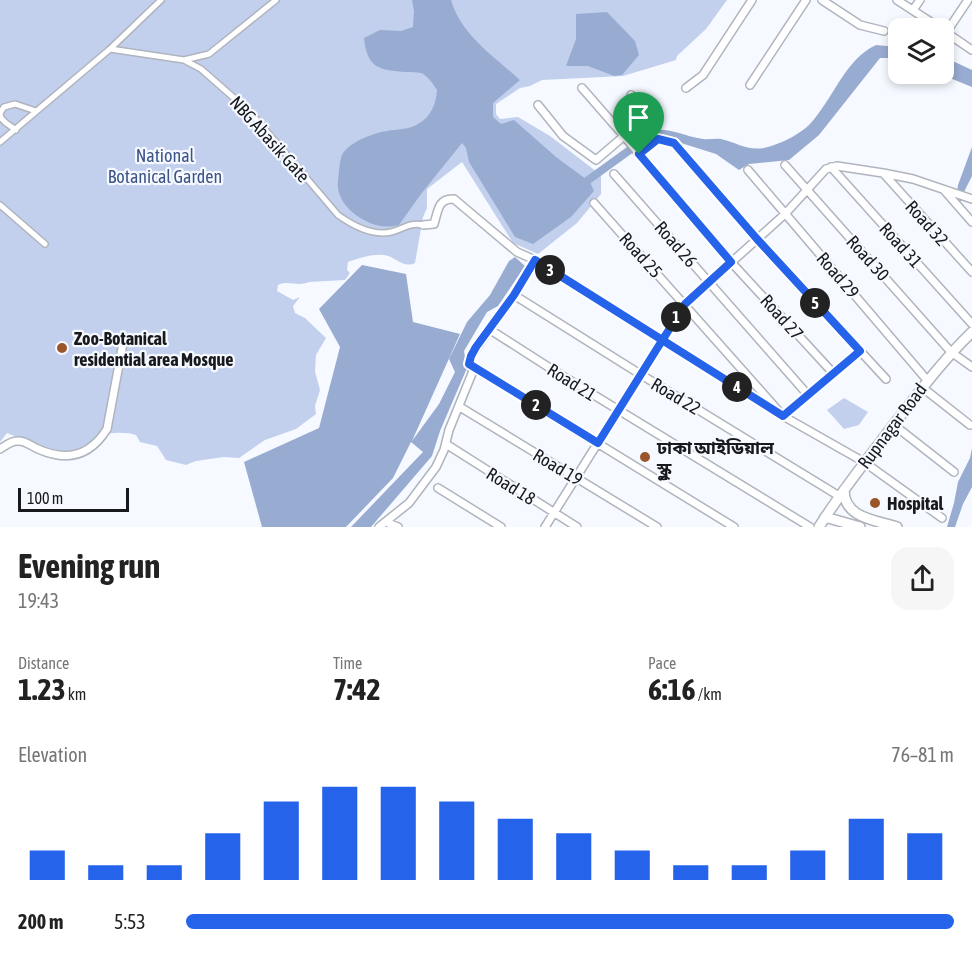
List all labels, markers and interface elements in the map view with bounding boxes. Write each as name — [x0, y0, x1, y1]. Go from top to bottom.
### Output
map controls — [888, 18, 954, 84]
button: layers — [888, 18, 954, 84]
street label: NBG Abasik Gate — [226, 92, 314, 186]
pin — [613, 92, 664, 154]
icon: arrive — [622, 101, 655, 134]
park label: National Botanical Garden — [108, 145, 222, 187]
street label: Road 32 — [901, 196, 953, 250]
street label: Road 26 — [650, 217, 702, 271]
street label: Road 31 — [875, 218, 927, 272]
street label: Road 25 — [615, 228, 667, 282]
street label: Road 30 — [842, 231, 894, 285]
street label: Road 29 — [812, 248, 864, 302]
pin: 3 — [535, 255, 565, 285]
text: 3 — [546, 261, 554, 279]
pin: 5 — [800, 288, 830, 318]
street label: Road 27 — [756, 290, 808, 344]
text: 5 — [811, 294, 819, 312]
pin: 1 — [661, 302, 691, 332]
text: 1 — [672, 308, 680, 326]
place label: Zoo-Botanical residential area Mosque — [74, 328, 233, 370]
marker: Zoo-Botanical residential area Mosque — [55, 341, 69, 355]
street label: Road 21 — [544, 359, 600, 405]
pin: 4 — [722, 372, 752, 402]
street label: Road 22 — [648, 373, 704, 419]
text: 4 — [733, 378, 741, 396]
street label: Rupnagar Road — [853, 379, 931, 473]
pin: 2 — [521, 390, 551, 420]
text: 2 — [532, 396, 540, 414]
place label: ঢাকা আইডিয়াল স্কুল — [656, 437, 774, 480]
street label: Road 19 — [530, 444, 586, 490]
marker: ঢাকা আইডিয়াল স্কুল — [638, 450, 652, 464]
street label: Road 18 — [483, 463, 539, 509]
scale bar — [18, 485, 129, 513]
text: 100 m — [27, 489, 63, 507]
place label: Hospital — [887, 493, 943, 514]
marker: Hospital — [868, 496, 882, 510]
text: Evening run — [18, 547, 160, 585]
button: share — [891, 547, 954, 610]
text: 19:43 — [18, 589, 59, 612]
text: Distance — [18, 654, 69, 672]
text: Time — [333, 654, 362, 672]
text: Pace — [648, 654, 676, 672]
text: 1.23 — [18, 672, 66, 706]
text: 7:42 — [333, 672, 381, 706]
text: 6:16 — [648, 672, 696, 706]
text: km — [66, 685, 86, 703]
text: /km — [696, 685, 722, 703]
text: Elevation — [18, 743, 87, 766]
text: 76–81 m — [891, 743, 954, 766]
text: 200 m — [18, 910, 63, 933]
text: 5:53 — [114, 910, 146, 933]

